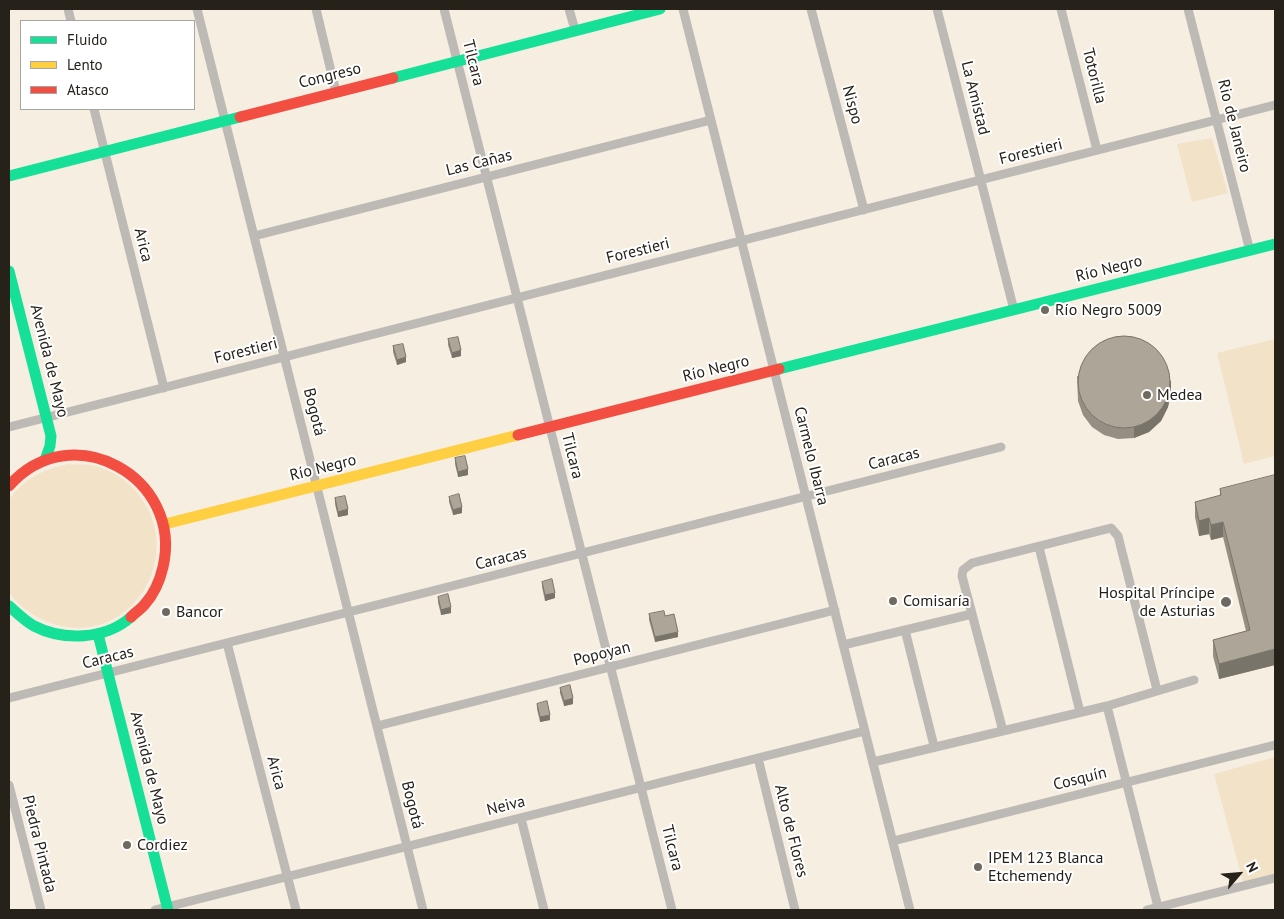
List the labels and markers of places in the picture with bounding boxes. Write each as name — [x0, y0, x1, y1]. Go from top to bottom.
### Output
place label: Río Negro 5009 — [1055, 300, 1162, 320]
marker: Río Negro 5009 — [1039, 304, 1051, 316]
place label: Medea — [1157, 385, 1202, 405]
marker: Medea — [1141, 389, 1153, 401]
place label: Hospital Príncipe de Asturias — [1099, 583, 1215, 621]
place label: Comisaría — [903, 591, 970, 611]
marker: Comisaría — [887, 595, 899, 607]
marker: Hospital Príncipe de Asturias — [1219, 595, 1233, 609]
place label: Bancor — [176, 602, 223, 622]
marker: Bancor — [160, 606, 172, 618]
place label: Cordiez — [137, 835, 188, 855]
marker: Cordiez — [121, 839, 133, 851]
place label: IPEM 123 Blanca Etchemendy — [988, 848, 1103, 886]
marker: IPEM 123 Blanca Etchemendy — [972, 861, 984, 873]

